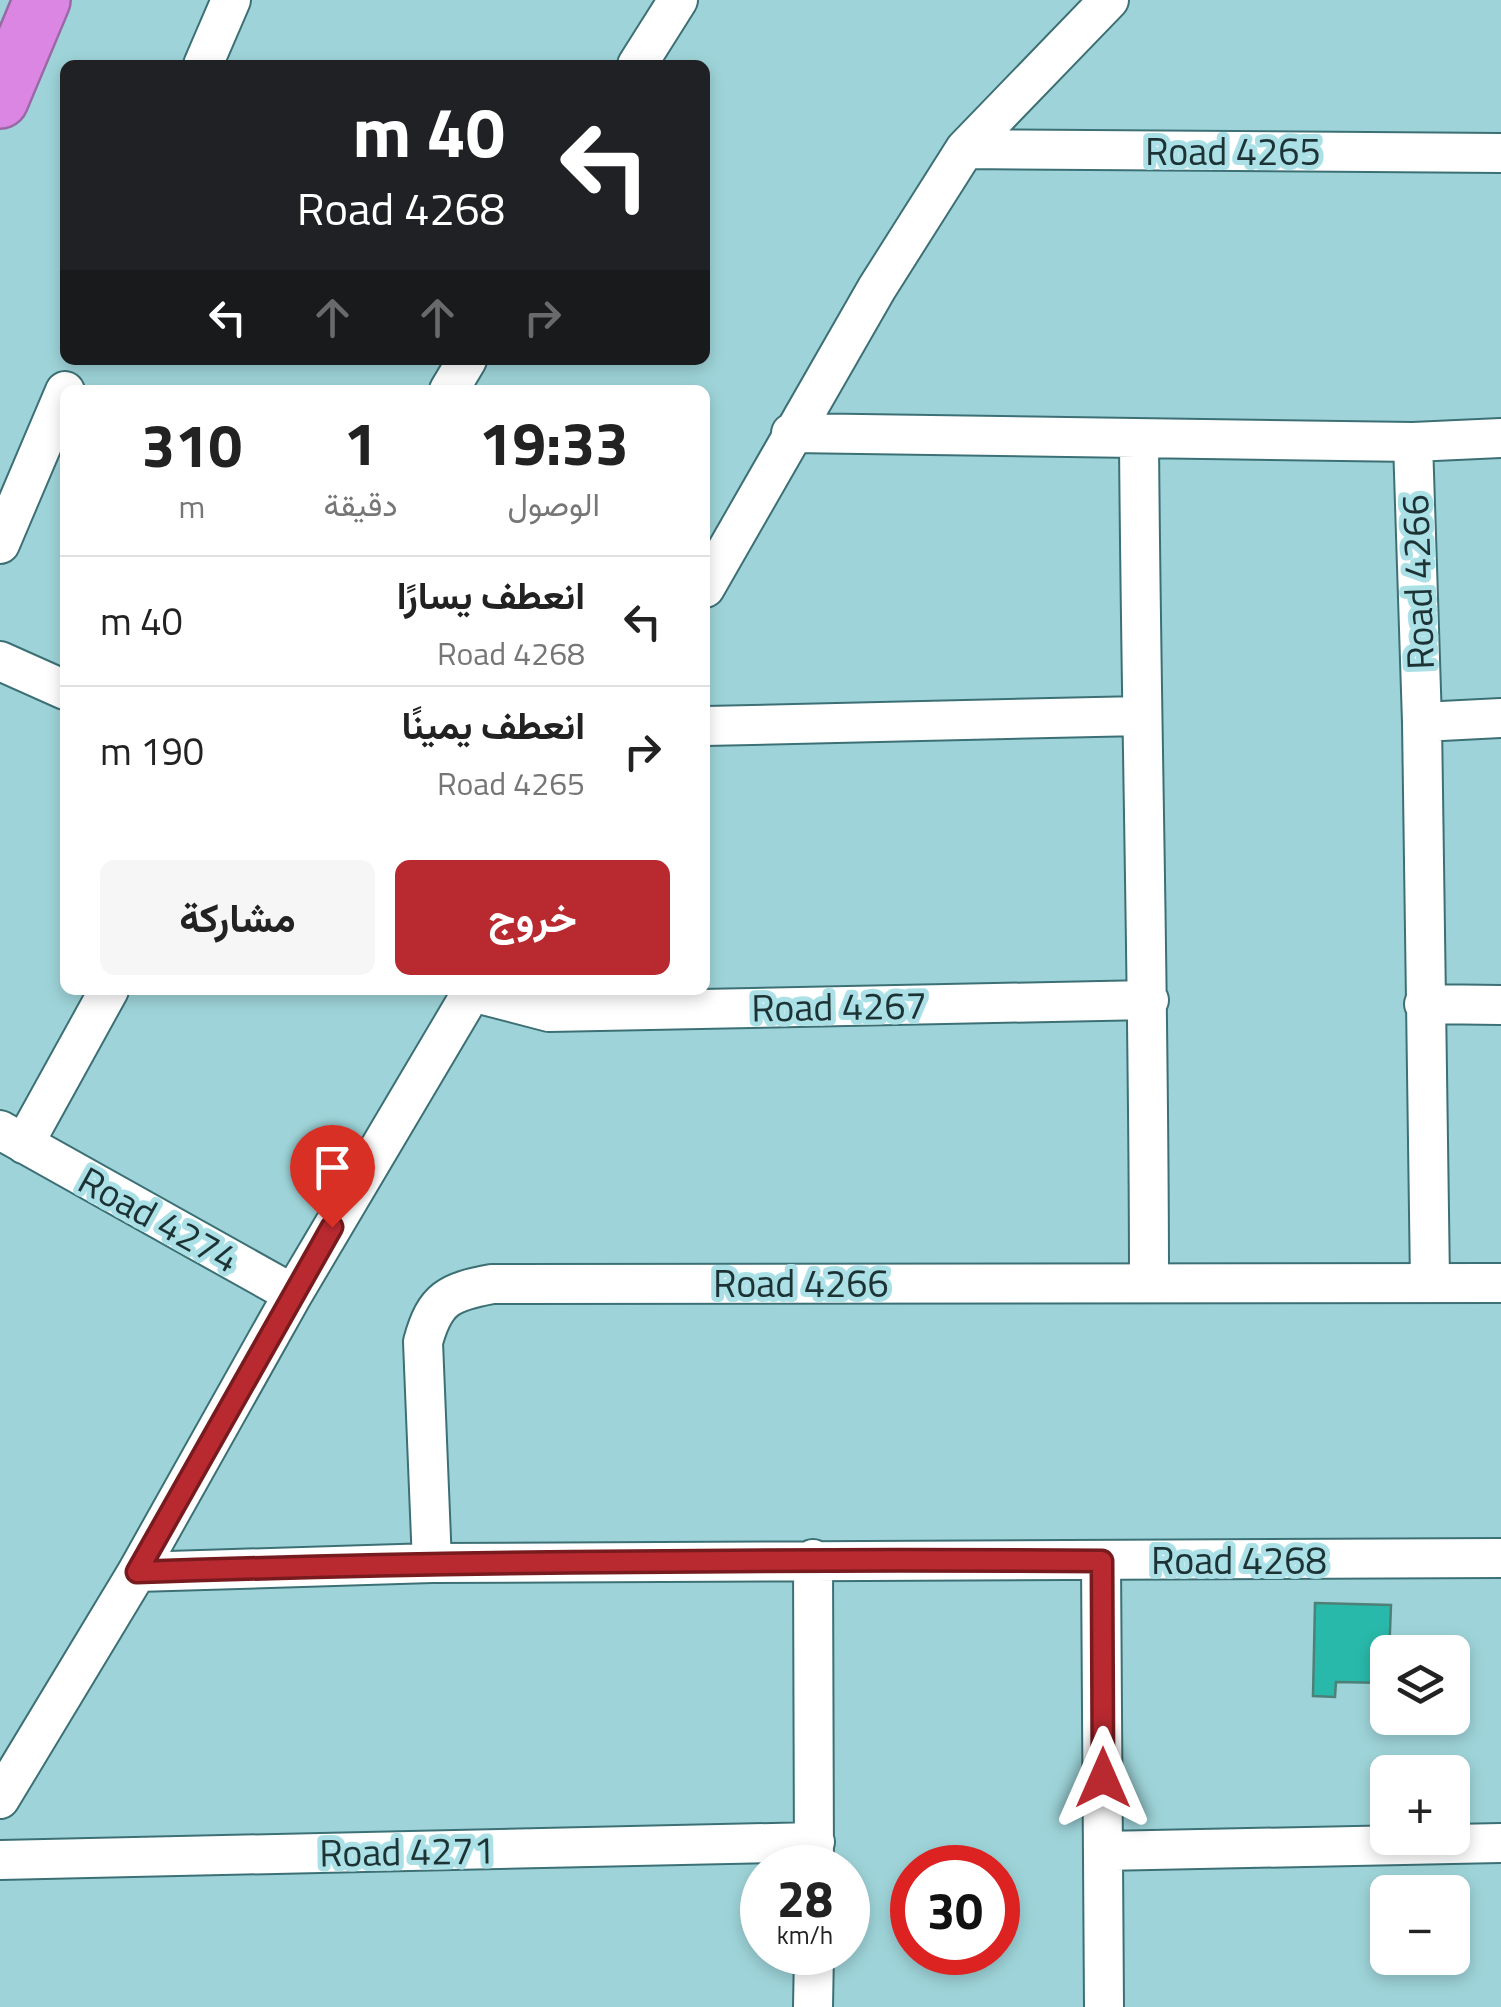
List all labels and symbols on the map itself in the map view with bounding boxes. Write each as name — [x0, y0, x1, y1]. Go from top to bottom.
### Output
street label: Road 4265 — [1145, 122, 1321, 180]
street label: Road 4266 — [1385, 493, 1449, 671]
street label: Road 4267 — [751, 975, 927, 1037]
pin — [290, 1125, 375, 1228]
street label: Road 4274 — [68, 1151, 250, 1287]
street label: Road 4266 — [713, 1254, 889, 1312]
street label: Road 4268 — [1151, 1531, 1327, 1589]
position arrow — [1051, 1726, 1155, 1830]
street label: Road 4271 — [319, 1820, 495, 1882]
speed limit sign: 30 — [890, 1845, 1020, 1975]

